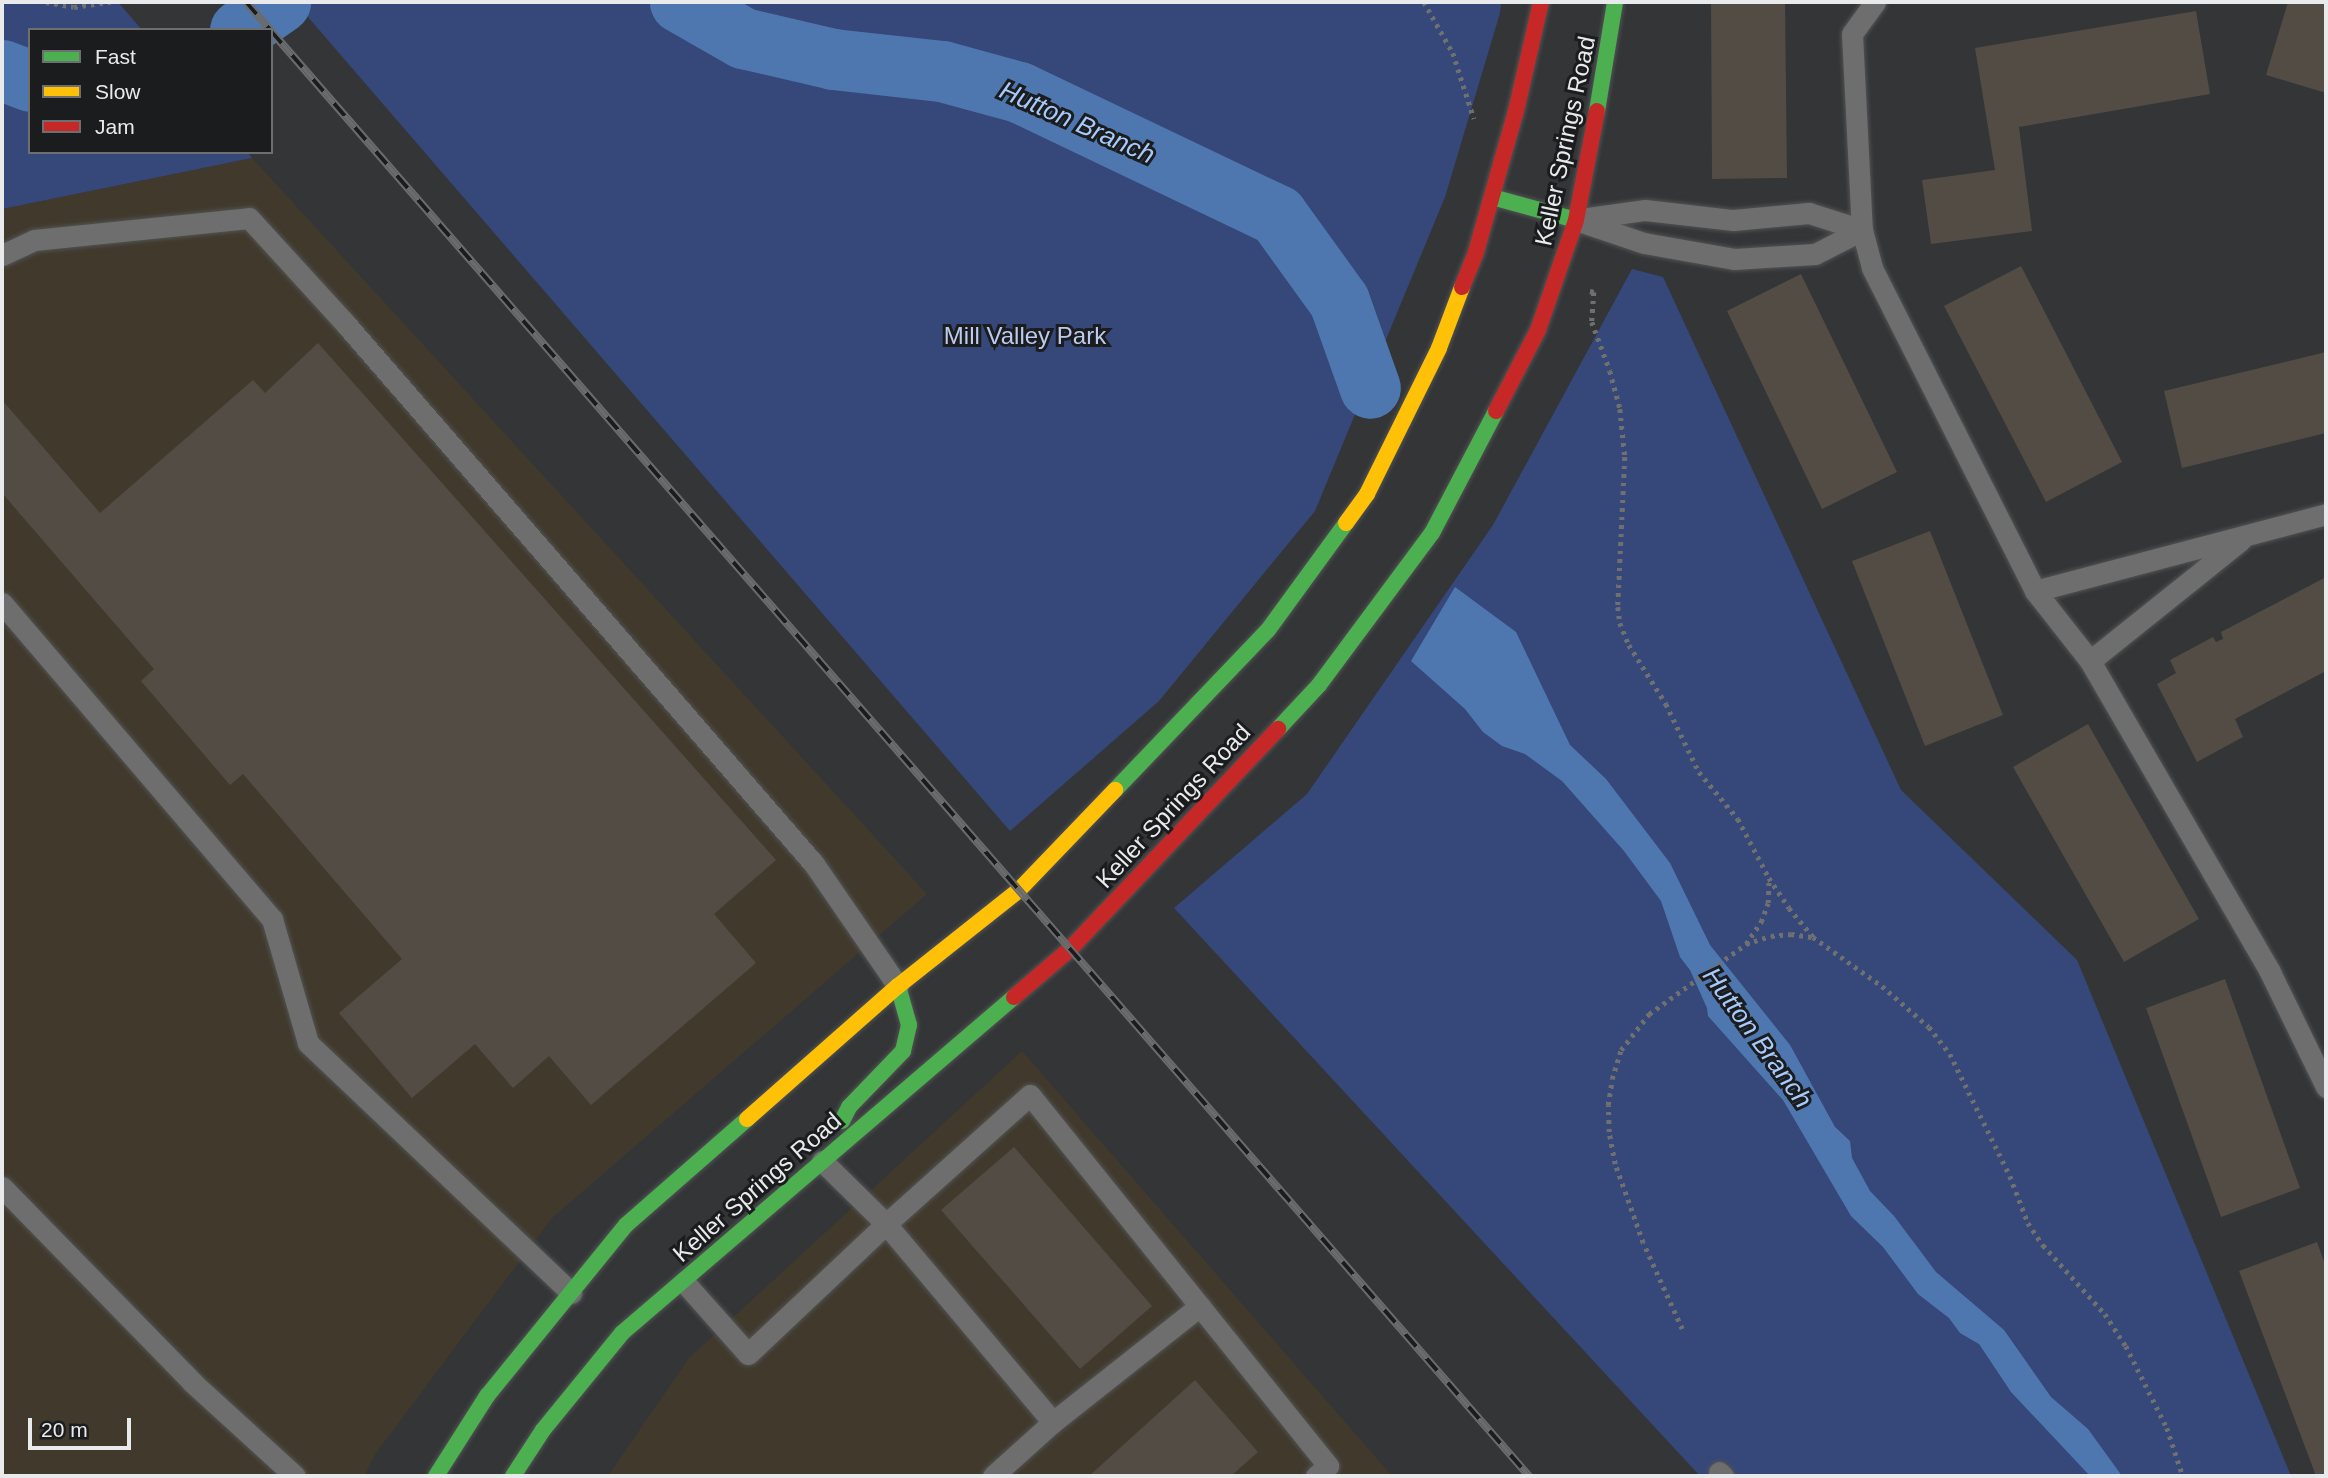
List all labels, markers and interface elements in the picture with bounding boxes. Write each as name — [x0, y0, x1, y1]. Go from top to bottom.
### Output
legend — [28, 28, 273, 154]
street label: Keller Springs Road — [1529, 34, 1601, 248]
text: Fast — [95, 45, 136, 68]
water label: Hutton Branch — [995, 75, 1159, 171]
text: Slow — [95, 80, 141, 103]
text: Jam — [95, 115, 135, 138]
park label: Mill Valley Park — [944, 322, 1106, 350]
street label: Keller Springs Road — [1090, 718, 1256, 894]
water label: Hutton Branch — [1696, 962, 1818, 1114]
street label: Keller Springs Road — [667, 1106, 847, 1268]
scale bar — [32, 1404, 135, 1448]
text: 20 m — [41, 1418, 88, 1441]

